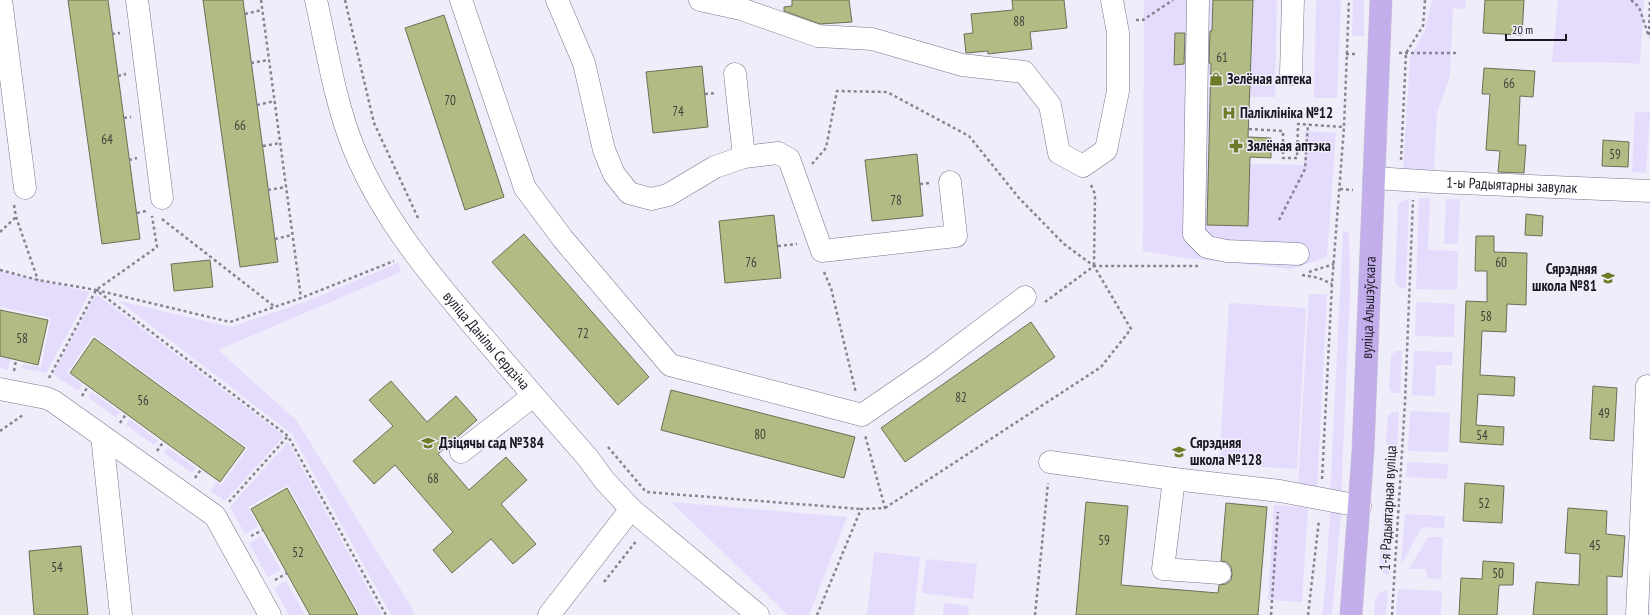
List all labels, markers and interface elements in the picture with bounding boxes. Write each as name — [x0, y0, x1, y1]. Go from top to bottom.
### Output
house number: 88 — [1013, 13, 1025, 30]
scale bar — [1506, 16, 1566, 42]
text: 20 m — [1512, 22, 1533, 37]
house number: 61 — [1216, 49, 1228, 66]
place label: Зелёная аптека — [1227, 69, 1312, 88]
shop icon: Зелёная аптека — [1208, 71, 1224, 87]
house number: 66 — [1503, 75, 1515, 92]
house number: 70 — [444, 92, 456, 109]
house number: 74 — [672, 103, 684, 120]
place label: Паліклініка №12 — [1240, 103, 1333, 122]
hospital icon: Паліклініка №12 — [1221, 105, 1237, 121]
house number: 66 — [234, 117, 246, 134]
house number: 64 — [101, 131, 113, 148]
place label: Зялёная аптэка — [1247, 136, 1331, 155]
pharmacy icon: Зялёная аптэка — [1228, 138, 1244, 154]
house number: 59 — [1609, 146, 1621, 163]
street label: 1-ы Радыятарны завулак — [1446, 172, 1578, 197]
house number: 78 — [890, 192, 902, 209]
house number: 76 — [745, 254, 757, 271]
house number: 60 — [1495, 254, 1507, 271]
street label: вуліца Альшэўскага — [1357, 256, 1380, 359]
place label: Сярэдняя школа №81 — [1532, 259, 1597, 295]
school or university icon: Сярэдняя школа №81 — [1600, 270, 1616, 286]
street label: вуліца Данілы Сердзіча — [439, 287, 534, 394]
house number: 58 — [1480, 308, 1492, 325]
house number: 72 — [577, 325, 589, 342]
house number: 58 — [16, 330, 28, 347]
house number: 82 — [955, 389, 967, 406]
house number: 56 — [137, 392, 149, 409]
house number: 49 — [1598, 405, 1610, 422]
house number: 80 — [754, 426, 766, 443]
house number: 54 — [1476, 427, 1488, 444]
place label: Дзіцячы сад №384 — [439, 433, 544, 452]
place label: Сярэдняя школа №128 — [1190, 433, 1262, 469]
school or university icon: Дзіцячы сад №384 — [420, 435, 436, 451]
school or university icon: Сярэдняя школа №128 — [1171, 444, 1187, 460]
street label: 1-я Радыятарная вуліца — [1375, 445, 1400, 571]
house number: 68 — [427, 470, 439, 487]
house number: 52 — [1478, 495, 1490, 512]
house number: 59 — [1098, 532, 1110, 549]
house number: 45 — [1589, 537, 1601, 554]
house number: 52 — [292, 544, 304, 561]
house number: 54 — [51, 559, 63, 576]
house number: 50 — [1492, 565, 1504, 582]

